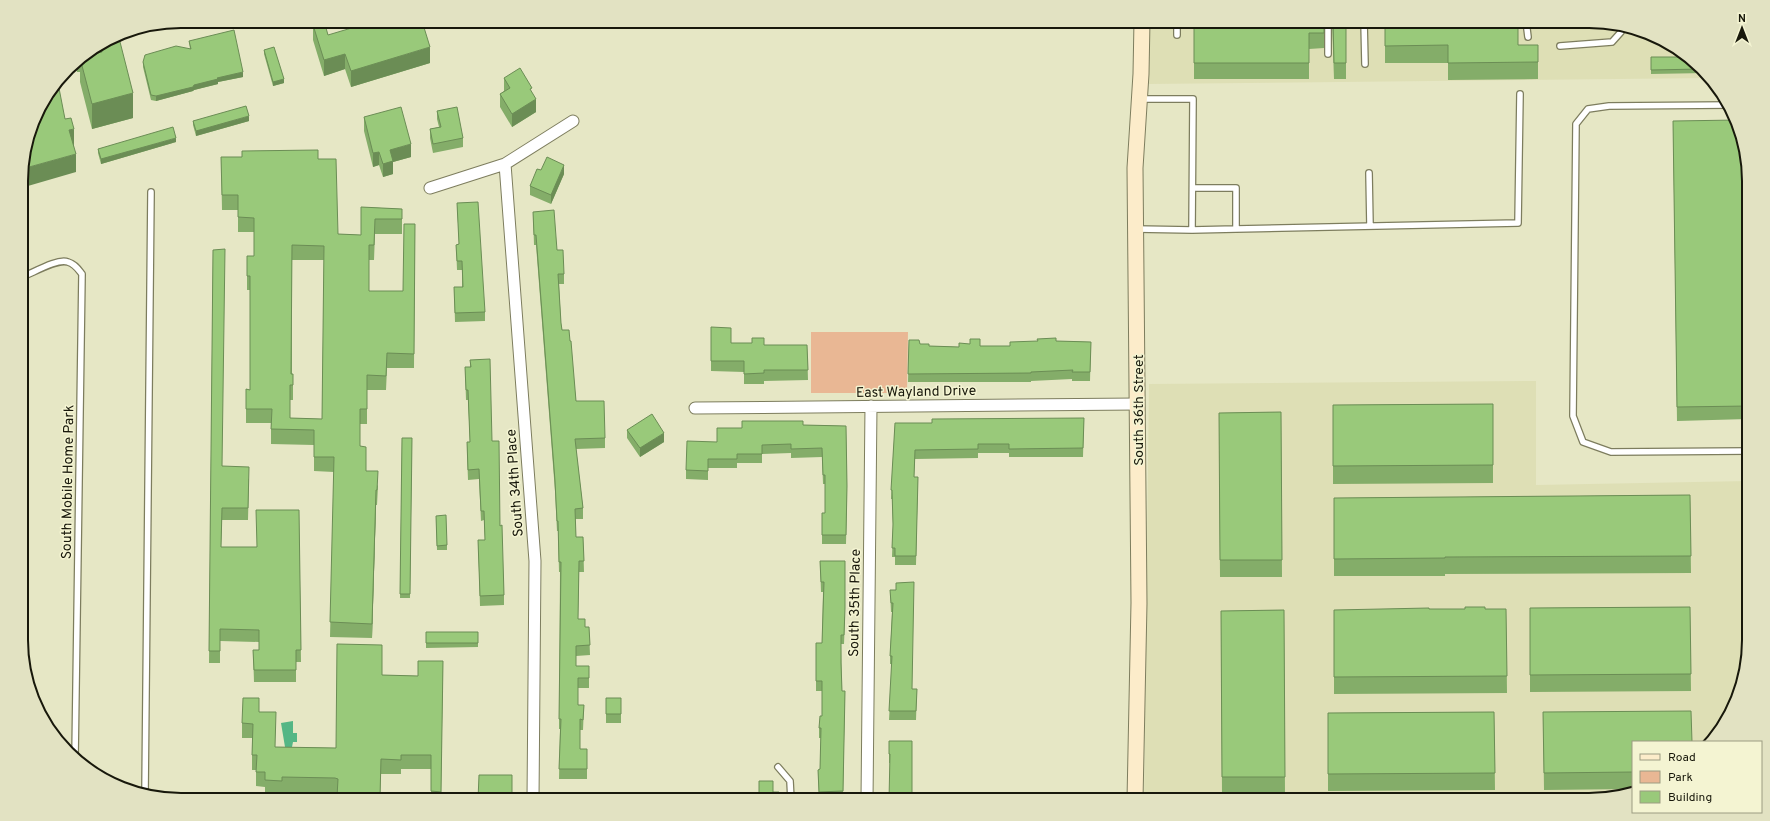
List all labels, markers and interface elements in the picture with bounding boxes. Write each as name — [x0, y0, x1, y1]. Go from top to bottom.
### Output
north arrow — [1722, 8, 1762, 48]
text: N — [1738, 12, 1746, 26]
street label: South 36th Street — [1131, 354, 1148, 466]
street label: East Wayland Drive — [856, 383, 976, 402]
street label: South Mobile Home Park — [59, 405, 78, 559]
street label: South 34th Place — [503, 428, 528, 537]
street label: South 35th Place — [846, 549, 865, 657]
legend — [1632, 741, 1762, 813]
text: Road — [1668, 750, 1696, 766]
text: Park — [1668, 770, 1693, 786]
text: Building — [1668, 790, 1712, 806]

